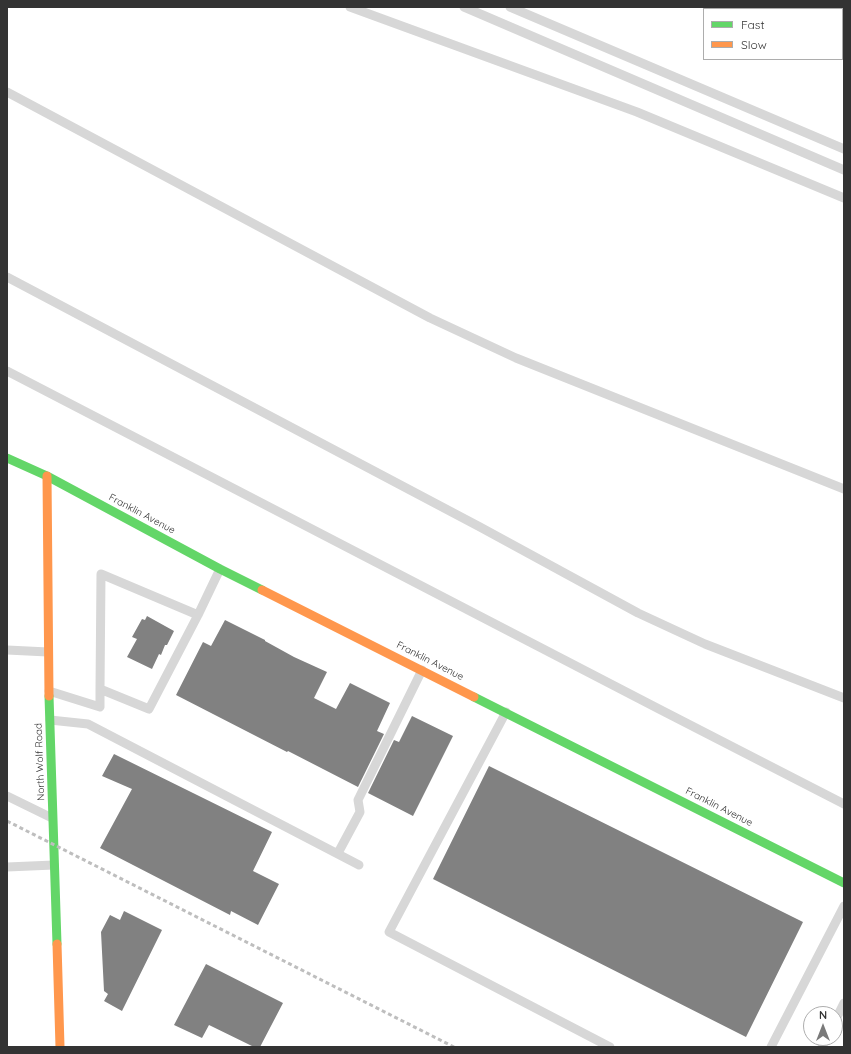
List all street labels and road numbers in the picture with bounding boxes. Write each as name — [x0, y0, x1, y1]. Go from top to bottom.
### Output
street label: Franklin Avenue — [107, 491, 177, 537]
street label: Franklin Avenue — [394, 639, 466, 683]
street label: North Wolf Road — [33, 723, 47, 801]
street label: Franklin Avenue — [683, 785, 755, 829]

